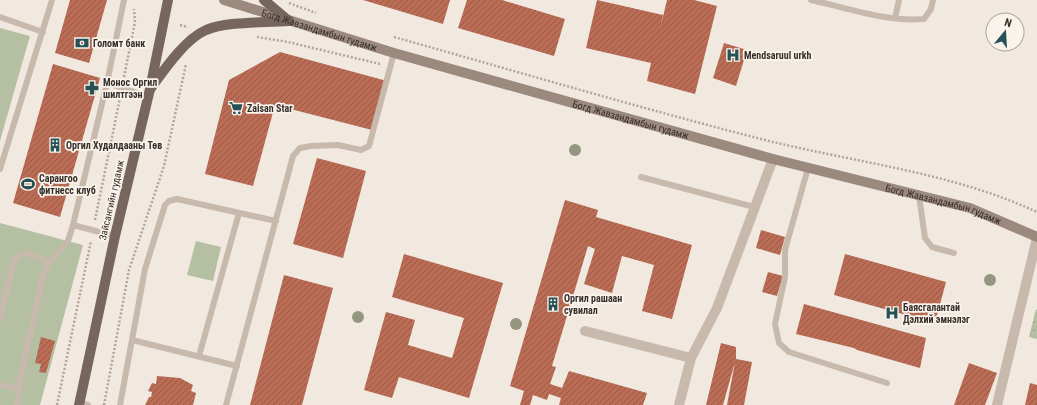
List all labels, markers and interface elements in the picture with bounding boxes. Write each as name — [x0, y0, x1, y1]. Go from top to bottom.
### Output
street label: Богд Жавзандамбын гудамж — [260, 7, 379, 54]
north arrow — [985, 12, 1025, 52]
text: N — [1003, 16, 1013, 30]
bank icon: Голомт банк — [74, 35, 90, 51]
place label: Голомт банк — [93, 38, 145, 49]
hospital icon: Mendsaruul urkh — [725, 47, 741, 63]
place label: Mendsaruul urkh — [744, 50, 811, 61]
place label: Монос Оргил шилтгээн — [103, 77, 157, 100]
pharmacy icon: Монос Оргил шилтгээн — [84, 80, 100, 96]
street label: Богд Жавзандамбын гудамж — [571, 98, 691, 141]
supermarket icon: Zaisan Star — [228, 100, 244, 116]
place label: Zaisan Star — [247, 103, 293, 114]
building icon: Оргил Худалдааны Төв — [47, 137, 63, 153]
place label: Оргил Худалдааны Төв — [66, 140, 162, 151]
street label: Зайсангийн гудамж — [97, 159, 126, 241]
place label: Сарангоо фитнесс клуб — [39, 173, 96, 196]
sports icon: Сарангоо фитнесс клуб — [20, 176, 36, 192]
street label: Богд Жавзандамбын гудамж — [884, 182, 1003, 227]
place label: Оргил рашаан сувилал — [564, 293, 622, 316]
building icon: Оргил рашаан сувилал — [545, 296, 561, 312]
place label: Баясгалантай Дэлхий эмнэлэг — [903, 302, 970, 325]
hospital icon: Баясгалантай Дэлхий эмнэлэг — [884, 305, 900, 321]

